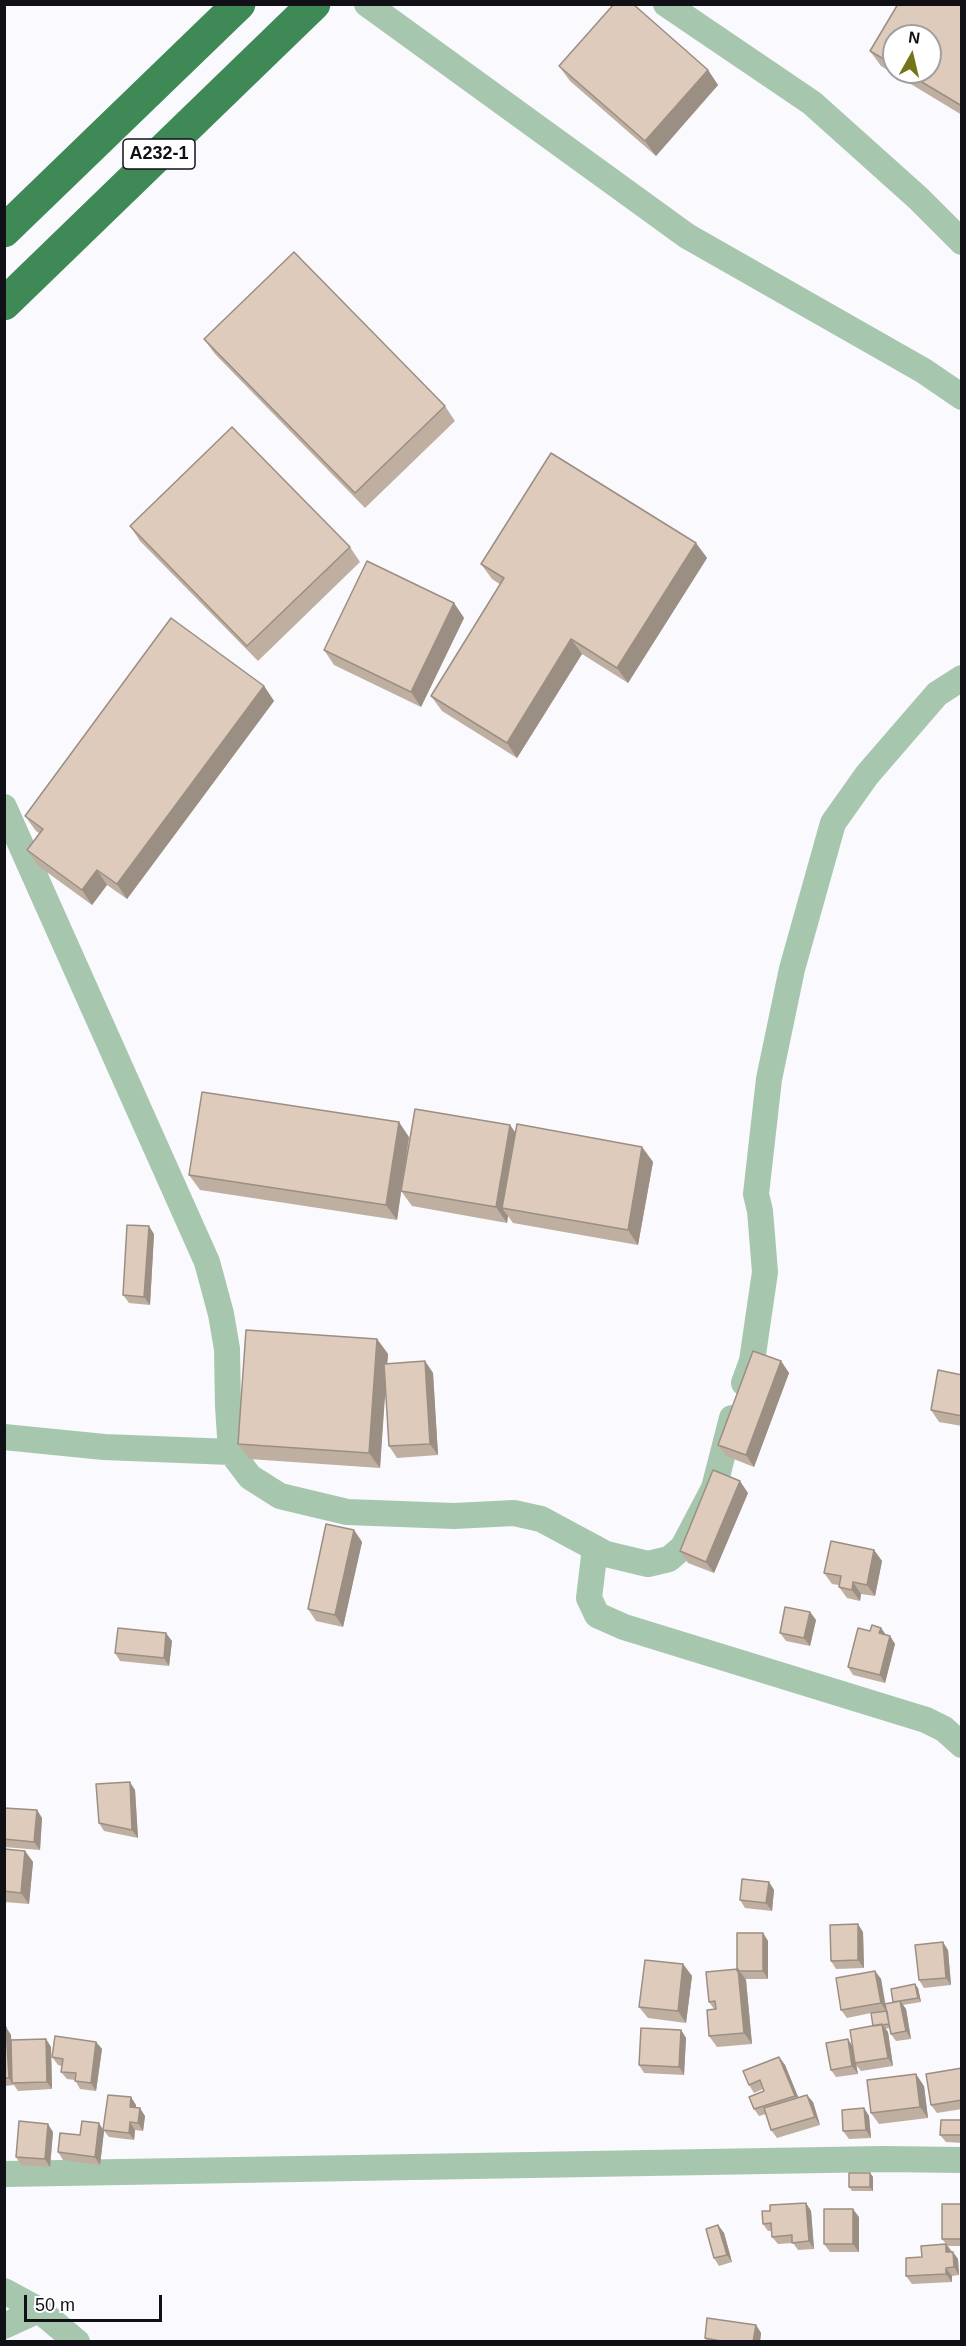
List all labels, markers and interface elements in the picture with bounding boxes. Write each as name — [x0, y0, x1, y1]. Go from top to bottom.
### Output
north arrow — [882, 24, 942, 84]
text: N — [907, 28, 921, 47]
road number: A232-1 — [123, 139, 195, 169]
scale bar — [27, 2283, 165, 2321]
text: 50 m — [35, 2295, 75, 2315]

